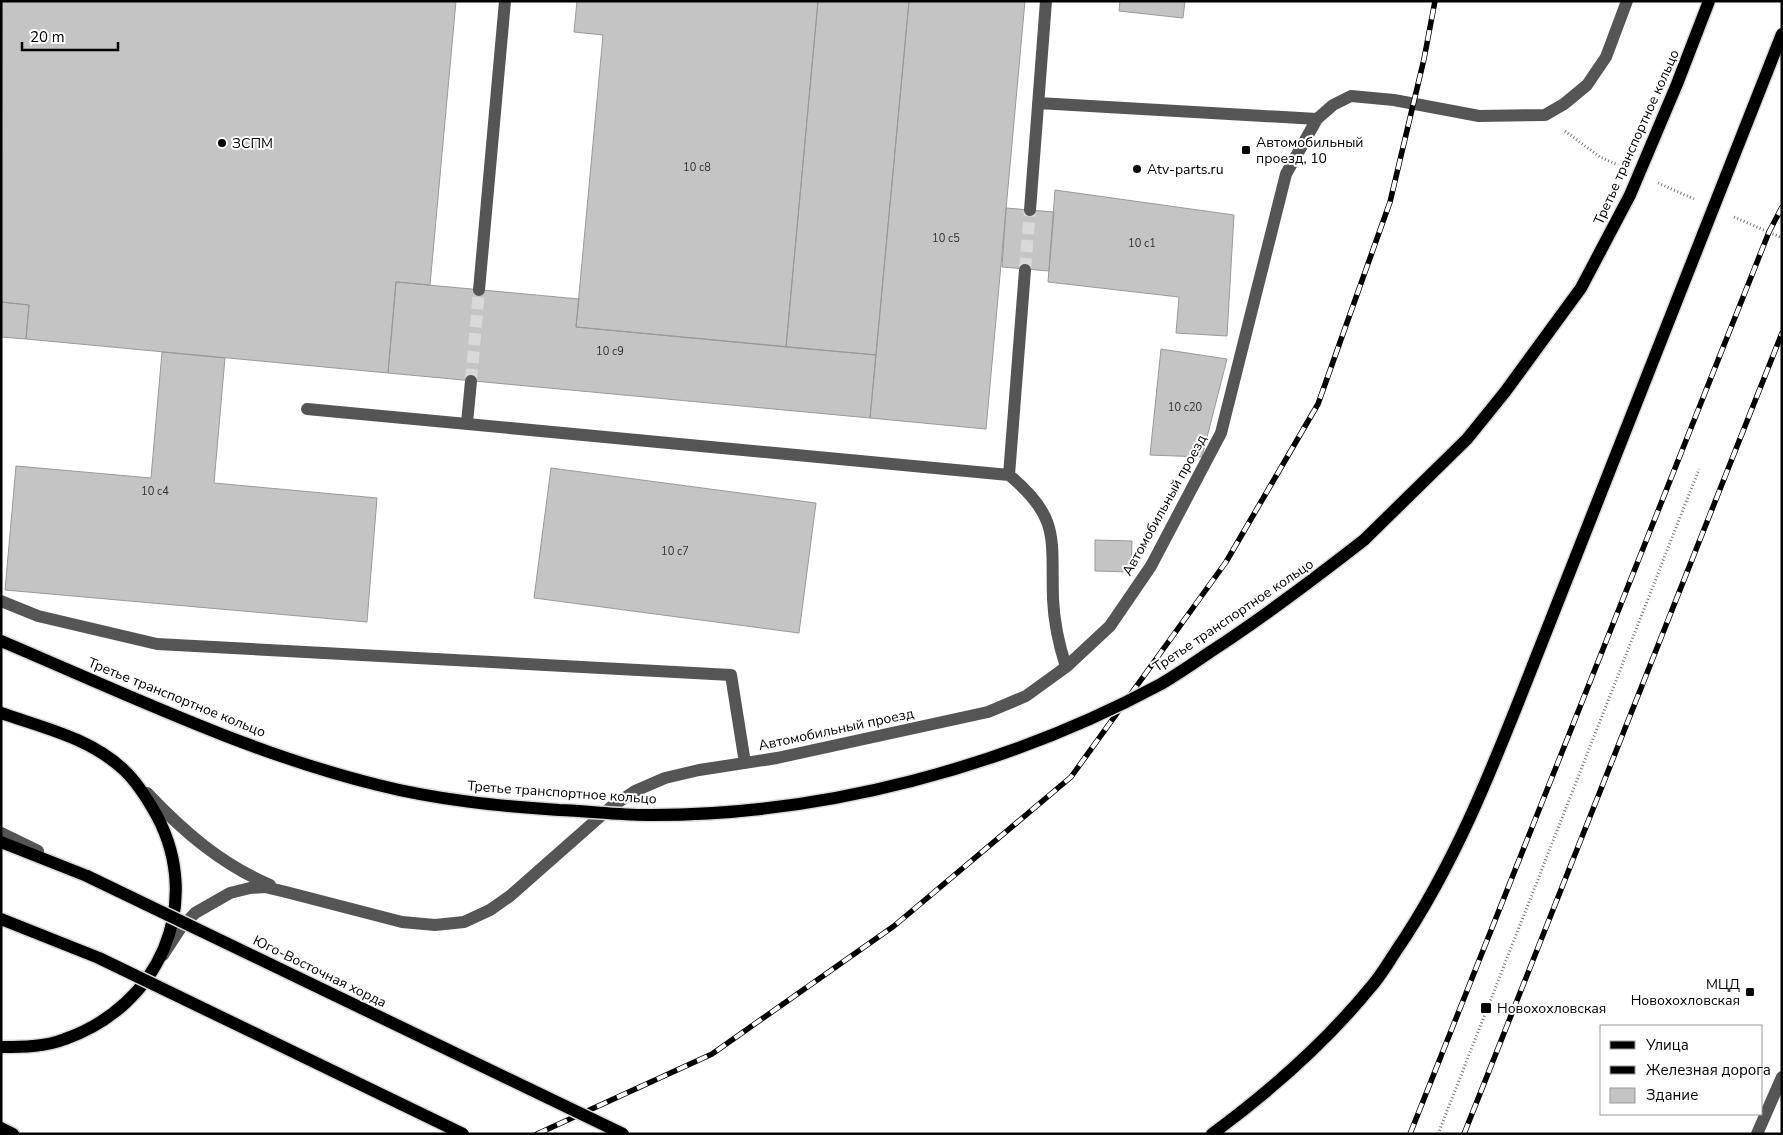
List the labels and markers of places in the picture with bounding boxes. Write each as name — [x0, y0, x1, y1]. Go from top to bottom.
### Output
place label: Автомобильный проезд, 10 — [1256, 133, 1364, 168]
place label: ЗСПМ — [232, 134, 273, 153]
marker: ЗСПМ — [216, 137, 228, 149]
marker: Автомобильный проезд, 10 — [1240, 144, 1252, 156]
place label: Atv-parts.ru — [1147, 160, 1224, 179]
marker: Atv-parts.ru — [1131, 163, 1143, 175]
place label: МЦД Новохохловская — [1631, 975, 1740, 1010]
marker: МЦД Новохохловская — [1744, 986, 1756, 998]
place label: Новохохловская — [1497, 999, 1606, 1018]
marker: Новохохловская — [1479, 1001, 1493, 1015]

